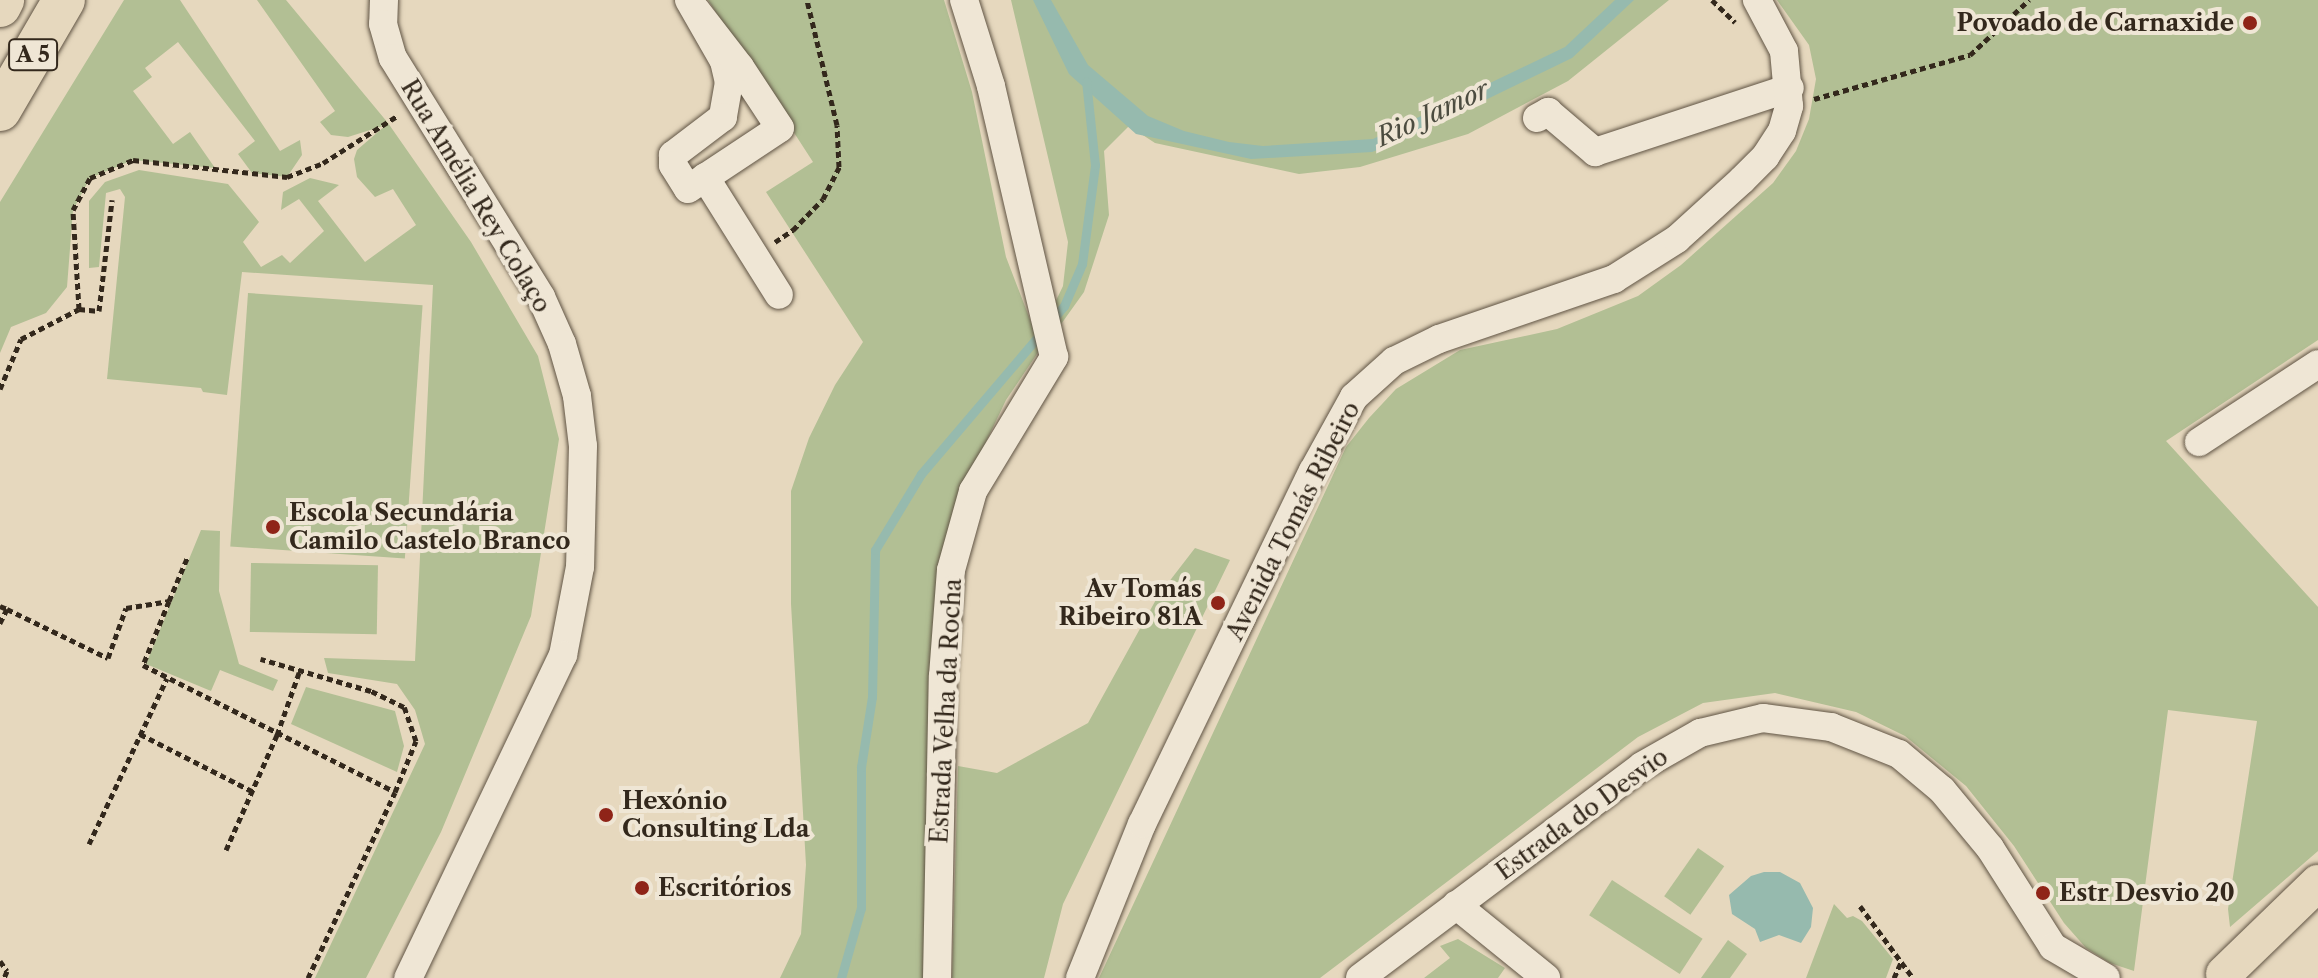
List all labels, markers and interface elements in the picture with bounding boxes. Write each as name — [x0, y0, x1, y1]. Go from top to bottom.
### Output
place label: Povoado de Carnaxide — [1957, 9, 2234, 37]
marker: Povoado de Carnaxide — [2241, 14, 2259, 32]
road number: A 5 — [7, 37, 59, 73]
street label: Rua Amélia Rey Colaço — [394, 73, 558, 319]
water label: Rio Jamor — [1372, 74, 1494, 154]
street label: Avenida Tomás Ribeiro — [1220, 396, 1366, 646]
place label: Escola Secundária Camilo Castelo Branco — [289, 499, 571, 555]
marker: Escola Secundária Camilo Castelo Branco — [264, 518, 282, 536]
place label: Av Tomás Ribeiro 81A — [1058, 575, 1202, 631]
street label: Estrada Velha da Rocha — [925, 577, 967, 845]
marker: Av Tomás Ribeiro 81A — [1209, 594, 1227, 612]
street label: Estrada do Desvio — [1490, 742, 1674, 886]
place label: Hexónio Consulting Lda — [622, 787, 810, 843]
marker: Hexónio Consulting Lda — [597, 806, 615, 824]
place label: Escritórios — [658, 874, 792, 902]
marker: Escritórios — [633, 879, 651, 897]
place label: Estr Desvio 20 — [2059, 879, 2235, 907]
marker: Estr Desvio 20 — [2034, 884, 2052, 902]

